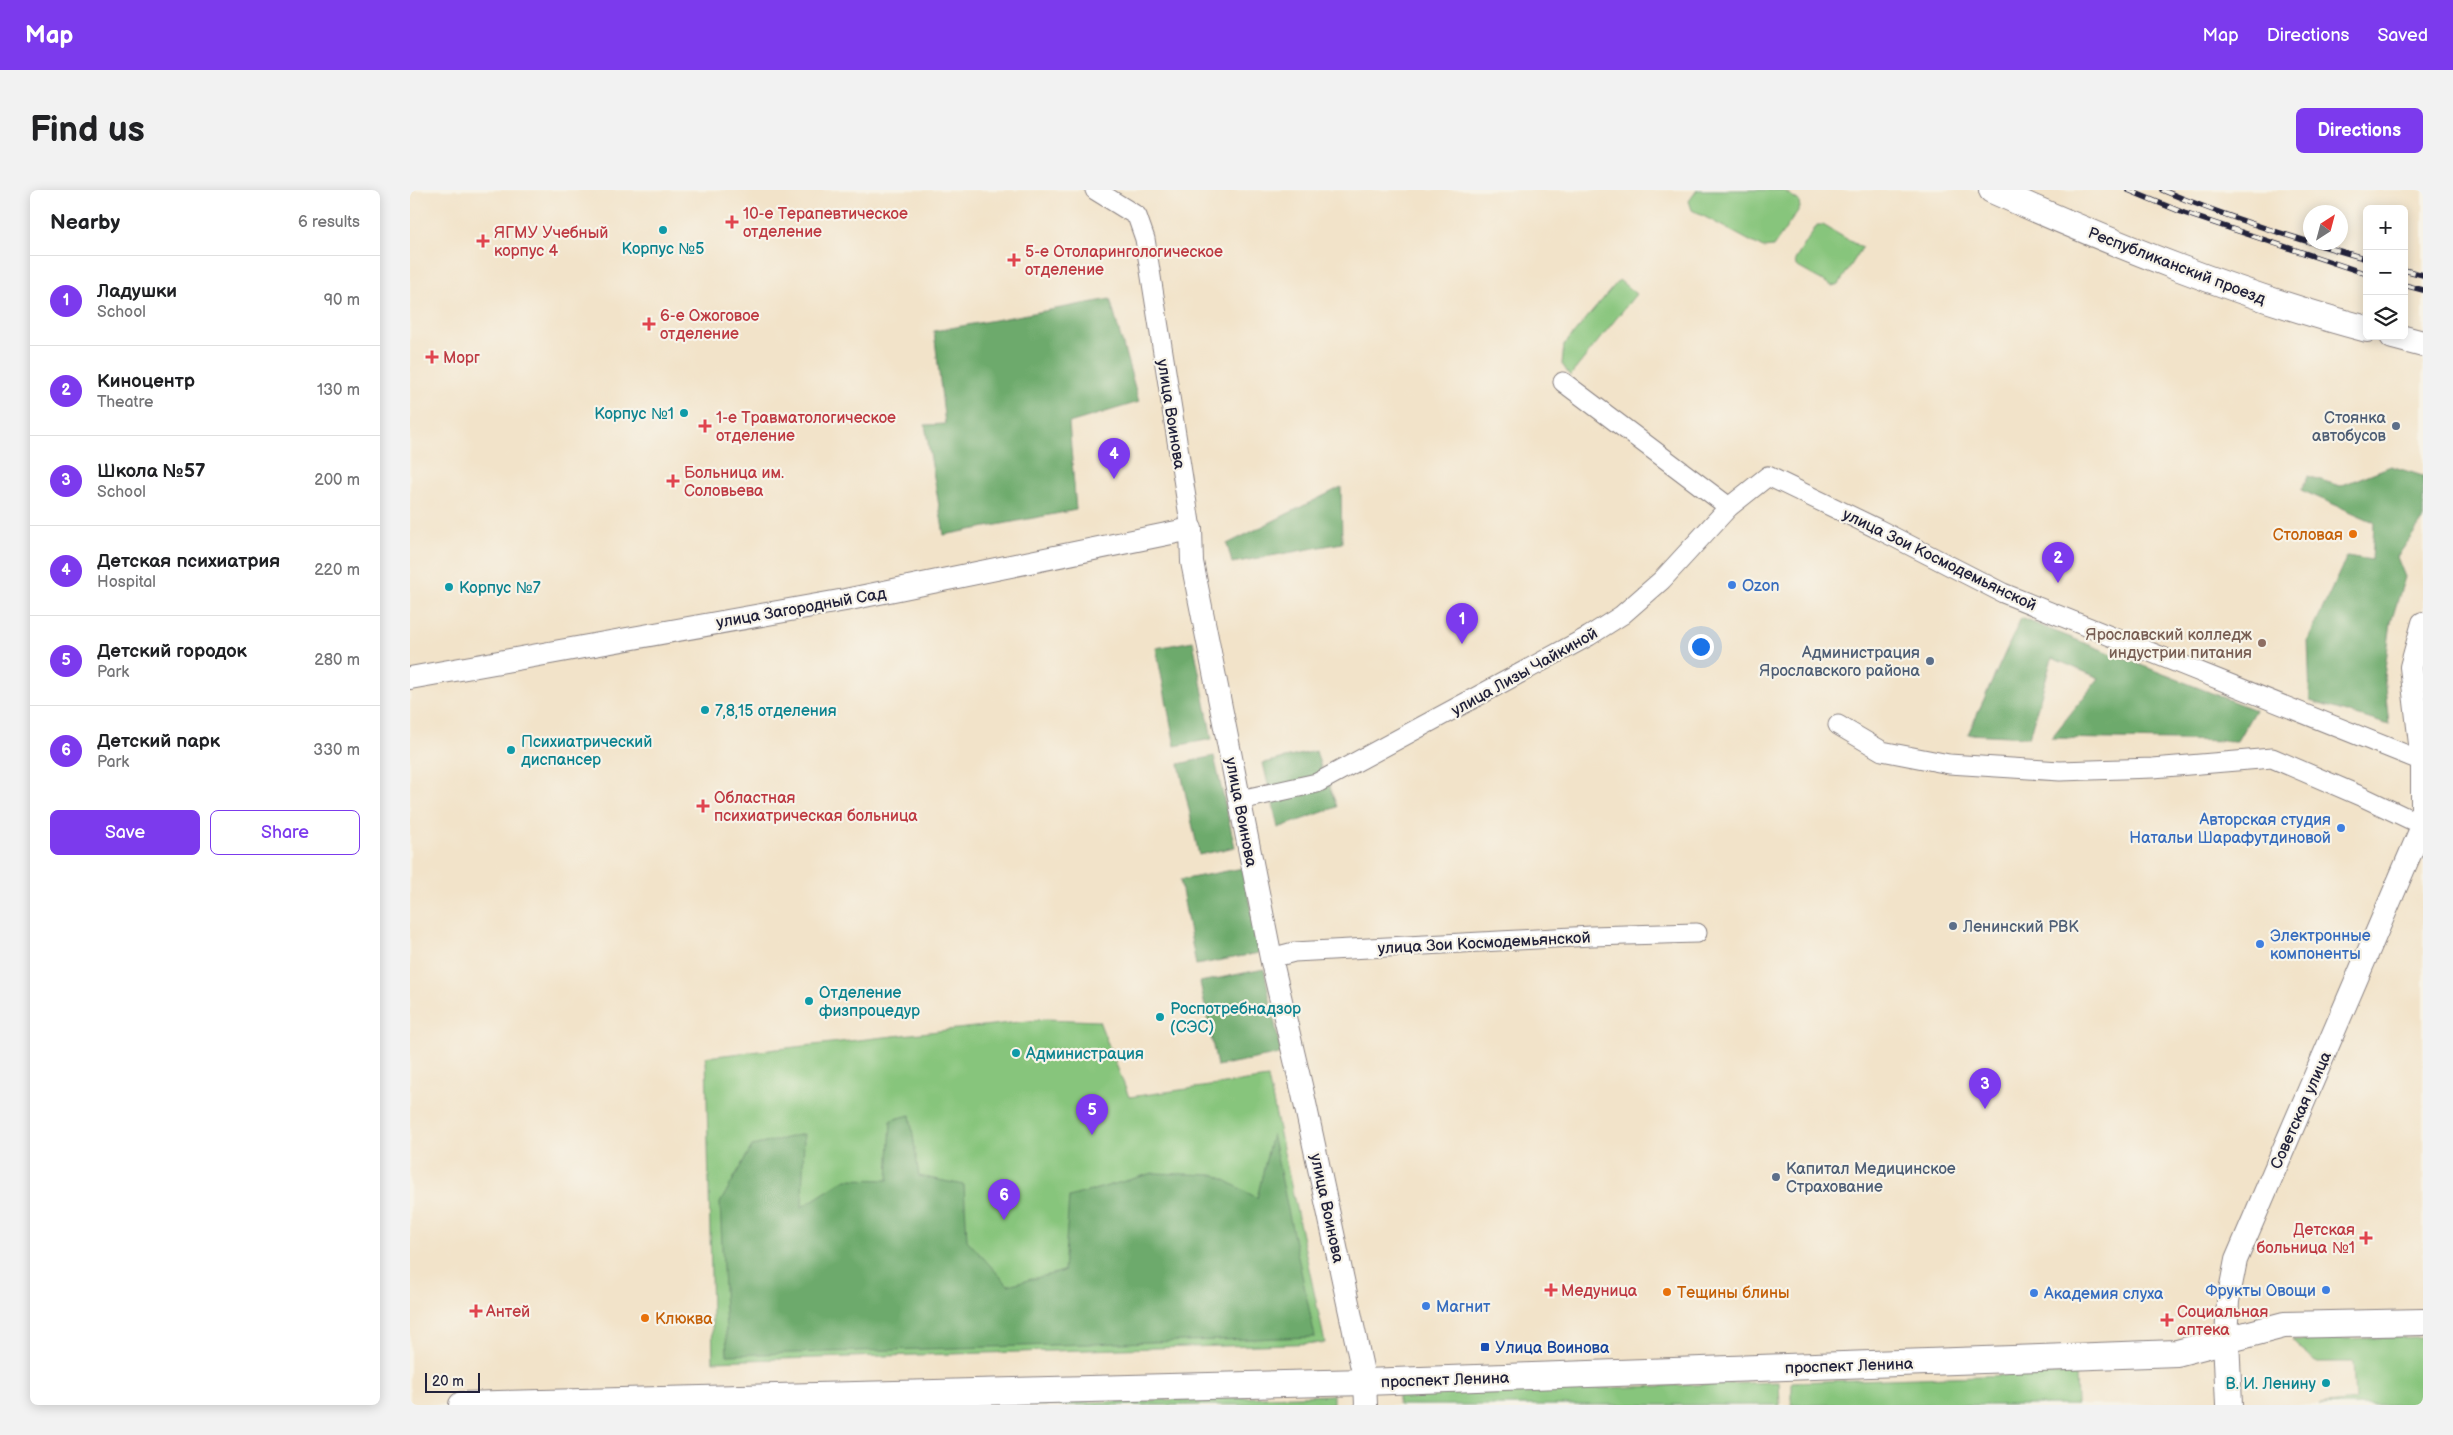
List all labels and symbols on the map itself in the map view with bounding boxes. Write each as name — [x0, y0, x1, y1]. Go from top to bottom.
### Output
place label: 10-е Терапевтическое отделение — [743, 205, 908, 242]
north arrow — [2303, 205, 2348, 250]
marker: 10-е Терапевтическое отделение — [725, 215, 739, 229]
place label: ЯГМУ Учебный корпус 4 — [494, 224, 608, 261]
marker: Корпус №5 — [657, 224, 669, 236]
street label: Республиканский проезд — [2085, 224, 2268, 309]
marker: ЯГМУ Учебный корпус 4 — [476, 234, 490, 248]
place label: Корпус №5 — [622, 240, 704, 259]
place label: 5-е Отоларингологическое отделение — [1025, 243, 1223, 280]
marker: 5-е Отоларингологическое отделение — [1007, 253, 1021, 267]
place label: 6-е Ожоговое отделение — [660, 307, 760, 344]
marker: 6-е Ожоговое отделение — [642, 317, 656, 331]
place label: Морг — [443, 349, 480, 368]
marker: Морг — [425, 350, 439, 364]
street label: улица Воинова — [1152, 358, 1189, 471]
place label: Корпус №1 — [594, 405, 674, 424]
marker: Корпус №1 — [678, 407, 690, 419]
place label: 1-е Травматологическое отделение — [716, 409, 896, 446]
place label: Стоянка автобусов — [2312, 409, 2387, 446]
marker: 1-е Травматологическое отделение — [698, 419, 712, 433]
marker: Стоянка автобусов — [2390, 420, 2402, 432]
pin: 4 — [1098, 438, 1130, 479]
place label: Больница им. Соловьева — [684, 464, 784, 501]
marker: Больница им. Соловьева — [666, 474, 680, 488]
street label: улица Зои Космодемьянской — [1839, 505, 2039, 616]
place label: Столовая — [2273, 526, 2343, 545]
marker: Столовая — [2347, 528, 2359, 540]
pin: 2 — [2042, 542, 2074, 583]
place label: Ozon — [1742, 577, 1780, 596]
place label: Корпус №7 — [459, 579, 541, 598]
marker: Ozon — [1726, 579, 1738, 591]
marker: Корпус №7 — [443, 581, 455, 593]
street label: улица Загородный Сад — [715, 584, 888, 633]
pin: 1 — [1446, 603, 1478, 644]
street label: улица Лизы Чайкиной — [1448, 624, 1601, 720]
place label: Ярославский колледж индустрии питания — [2086, 626, 2253, 663]
your location — [1688, 634, 1714, 660]
marker: Ярославский колледж индустрии питания — [2256, 637, 2268, 649]
place label: Администрация Ярославского района — [1759, 644, 1921, 681]
marker: Администрация Ярославского района — [1924, 655, 1936, 667]
place label: 7,8,15 отделения — [715, 702, 837, 721]
marker: 7,8,15 отделения — [699, 704, 711, 716]
place label: Психиатрический диспансер — [521, 733, 652, 770]
marker: Психиатрический диспансер — [505, 744, 517, 756]
street label: улица Воинова — [1221, 756, 1261, 869]
place label: Областная психиатрическая больница — [714, 789, 918, 826]
marker: Областная психиатрическая больница — [696, 799, 710, 813]
place label: Авторская студия Натальи Шарафутдиновой — [2129, 811, 2331, 848]
marker: Авторская студия Натальи Шарафутдиновой — [2335, 822, 2347, 834]
place label: Ленинский РВК — [1962, 918, 2079, 937]
marker: Ленинский РВК — [1947, 920, 1959, 932]
place label: Электронные компоненты — [2270, 927, 2371, 964]
street label: улица Зои Космодемьянской — [1377, 928, 1591, 959]
marker: Электронные компоненты — [2254, 938, 2266, 950]
place label: Отделение физпроцедур — [819, 984, 920, 1021]
marker: Отделение физпроцедур — [803, 995, 815, 1007]
place label: Роспотребнадзор (СЭС) — [1170, 1000, 1301, 1037]
marker: Роспотребнадзор (СЭС) — [1154, 1011, 1166, 1023]
place label: Администрация — [1025, 1045, 1144, 1064]
marker: Администрация — [1010, 1047, 1022, 1059]
street label: Советская улица — [2267, 1048, 2336, 1172]
pin: 3 — [1969, 1068, 2001, 1109]
pin: 5 — [1076, 1094, 1108, 1135]
street label: улица Воинова — [1306, 1152, 1348, 1265]
place label: Капитал Медицинское Страхование — [1786, 1160, 1956, 1197]
marker: Капитал Медицинское Страхование — [1770, 1171, 1782, 1183]
pin: 6 — [988, 1179, 1020, 1220]
place label: Детская больница №1 — [2256, 1221, 2355, 1258]
marker: Детская больница №1 — [2359, 1231, 2373, 1245]
place label: Медуница — [1561, 1282, 1638, 1301]
place label: Фрукты Овощи — [2205, 1282, 2316, 1301]
marker: Медуница — [1545, 1284, 1557, 1296]
place label: Тещины блины — [1677, 1284, 1790, 1303]
marker: Фрукты Овощи — [2320, 1284, 2332, 1296]
place label: Академия слуха — [2043, 1285, 2164, 1304]
marker: Тещины блины — [1661, 1286, 1673, 1298]
marker: Академия слуха — [2028, 1287, 2040, 1299]
place label: Магнит — [1436, 1298, 1491, 1317]
marker: Магнит — [1420, 1300, 1432, 1312]
place label: Антей — [485, 1303, 530, 1322]
place label: Социальная аптека — [2177, 1303, 2269, 1340]
marker: Антей — [470, 1305, 482, 1317]
place label: Клюква — [655, 1310, 713, 1329]
marker: Клюква — [639, 1312, 651, 1324]
marker: Социальная аптека — [2161, 1314, 2173, 1326]
place label: Улица Воинова — [1495, 1339, 1610, 1358]
marker: Улица Воинова — [1479, 1341, 1491, 1353]
street label: проспект Ленина — [1784, 1355, 1914, 1378]
street label: проспект Ленина — [1380, 1369, 1510, 1392]
scale bar — [425, 1370, 480, 1393]
place label: В. И. Ленину — [2226, 1375, 2317, 1394]
marker: В. И. Ленину — [2320, 1377, 2332, 1389]

